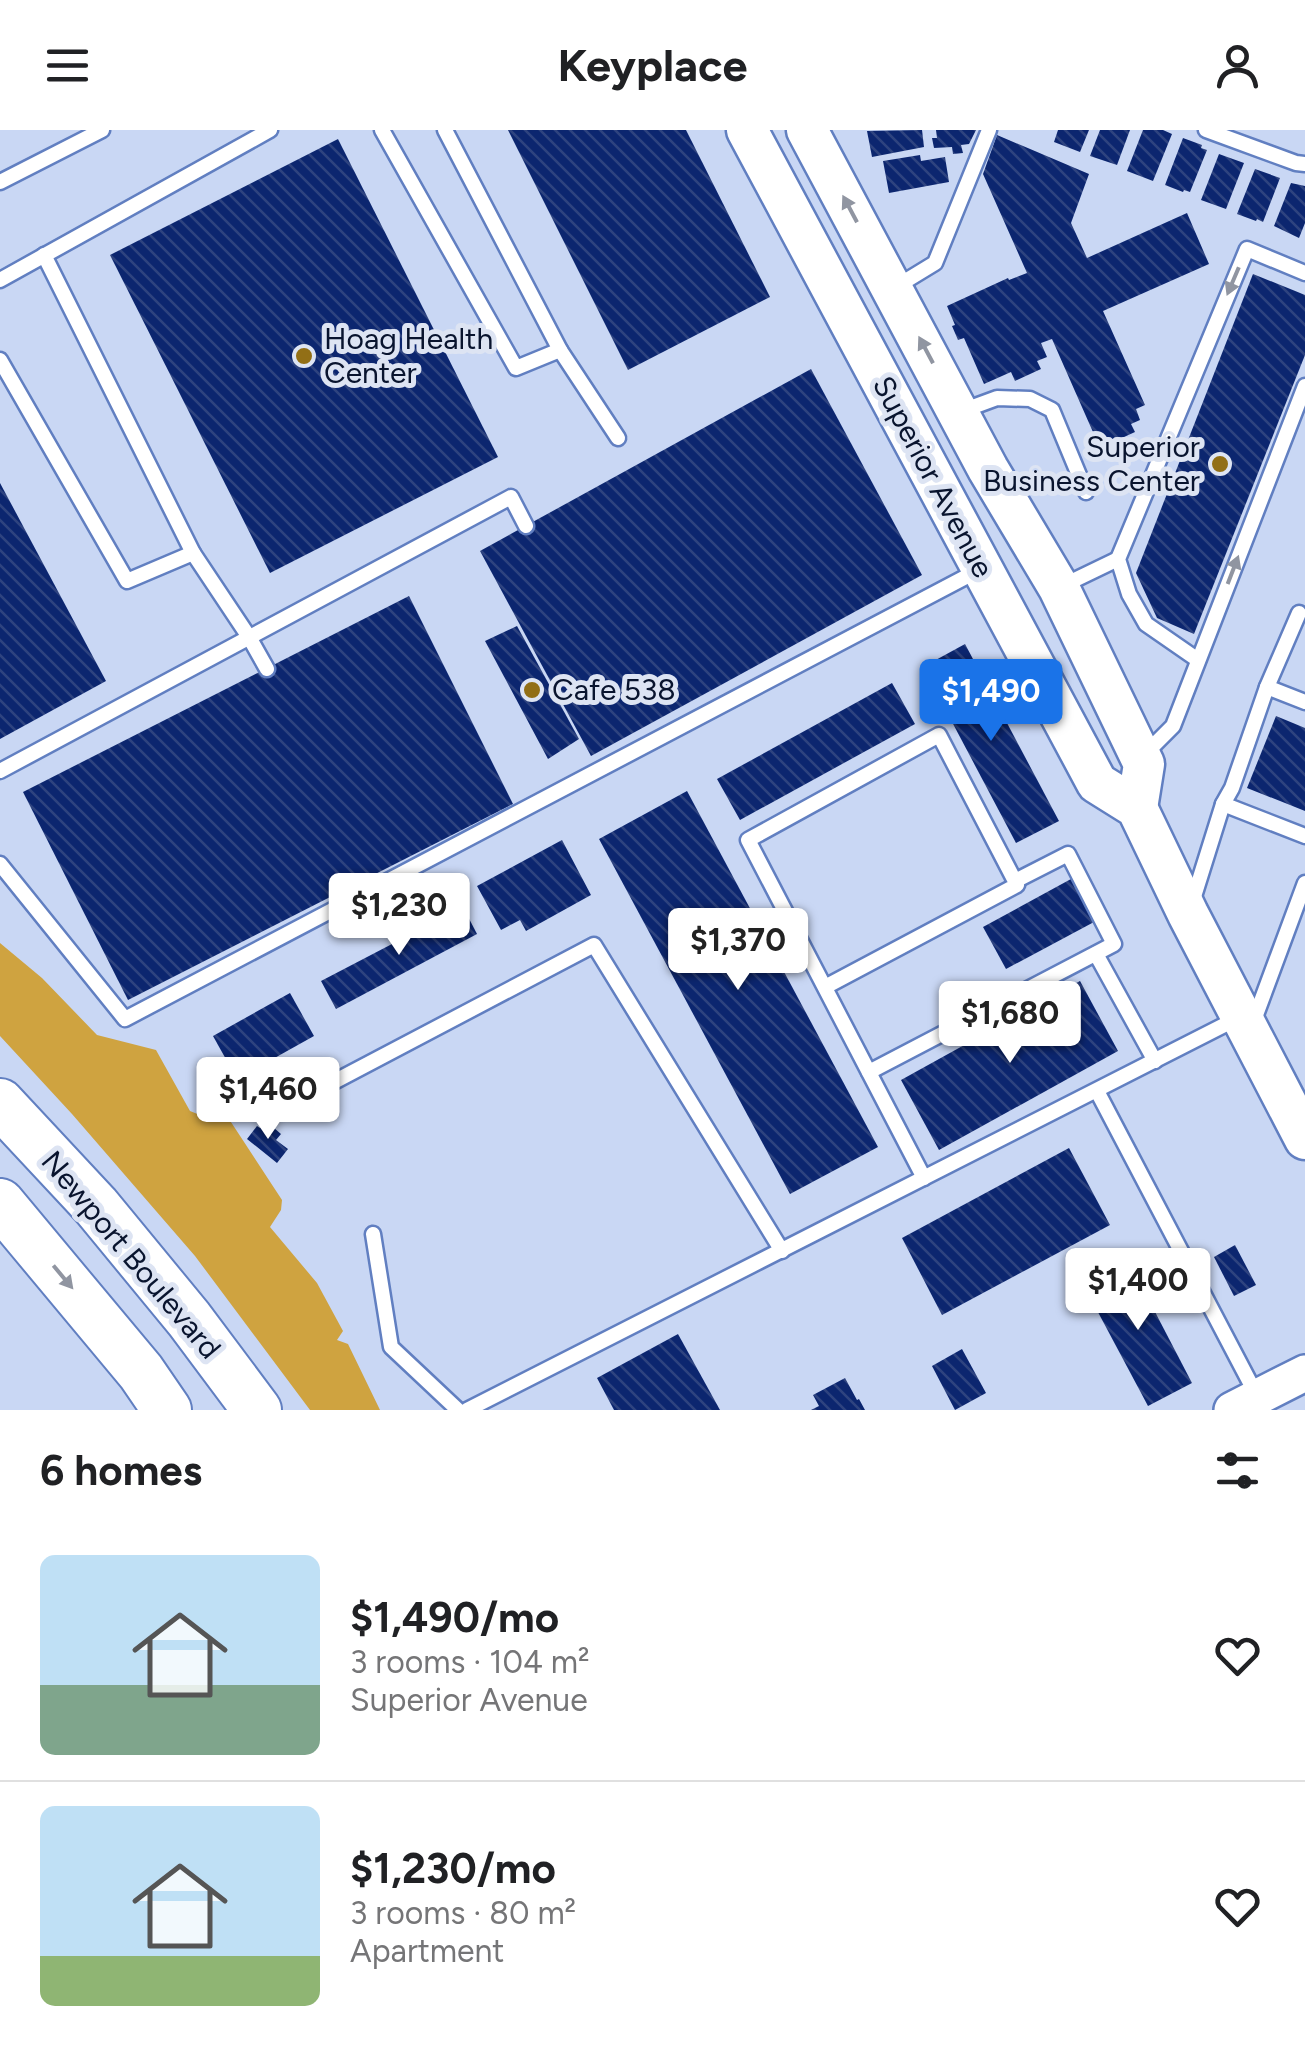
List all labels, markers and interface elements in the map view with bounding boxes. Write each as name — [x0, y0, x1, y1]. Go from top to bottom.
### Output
icon: menu — [40, 38, 95, 93]
text: Keyplace — [557, 38, 748, 92]
icon: person — [1210, 38, 1265, 93]
one-way arrow — [842, 195, 859, 224]
one-way arrow — [1225, 266, 1241, 296]
place label: Hoag Health Center — [324, 320, 493, 391]
one-way arrow — [917, 336, 934, 365]
marker: Hoag Health Center — [293, 345, 315, 367]
street label: Superior Avenue — [865, 370, 1002, 584]
place label: Superior Business Center — [983, 428, 1200, 499]
marker: Superior Business Center — [1209, 453, 1231, 475]
one-way arrow — [1226, 554, 1242, 584]
pin: $1,490 — [910, 659, 1072, 744]
place label: Cafe 538 — [552, 671, 676, 708]
text: $1,490 — [941, 672, 1041, 710]
marker: Cafe 538 — [521, 679, 543, 701]
pin: $1,230 — [318, 873, 480, 958]
text: $1,230 — [351, 886, 447, 924]
pin: $1,370 — [657, 908, 819, 993]
text: $1,370 — [690, 921, 786, 959]
pin: $1,680 — [929, 981, 1091, 1066]
text: $1,680 — [961, 994, 1059, 1032]
pin: $1,460 — [187, 1057, 349, 1142]
text: $1,460 — [218, 1070, 318, 1108]
street label: Newport Boulevard — [34, 1143, 229, 1366]
pin: $1,400 — [1057, 1248, 1219, 1333]
text: $1,400 — [1087, 1261, 1189, 1299]
one-way arrow — [52, 1265, 73, 1290]
icon: filters — [1210, 1443, 1265, 1498]
text: 6 homes — [40, 1445, 202, 1496]
text: $1,490/mo — [350, 1592, 559, 1643]
icon: home — [120, 1595, 240, 1715]
icon: heart — [1210, 1628, 1265, 1683]
text: 3 rooms · 104 m² — [350, 1643, 590, 1681]
text: Superior Avenue — [350, 1681, 588, 1719]
text: $1,230/mo — [350, 1843, 556, 1894]
icon: home — [120, 1846, 240, 1966]
icon: heart — [1210, 1879, 1265, 1934]
text: 3 rooms · 80 m² — [350, 1894, 576, 1932]
text: Apartment — [350, 1932, 504, 1970]

